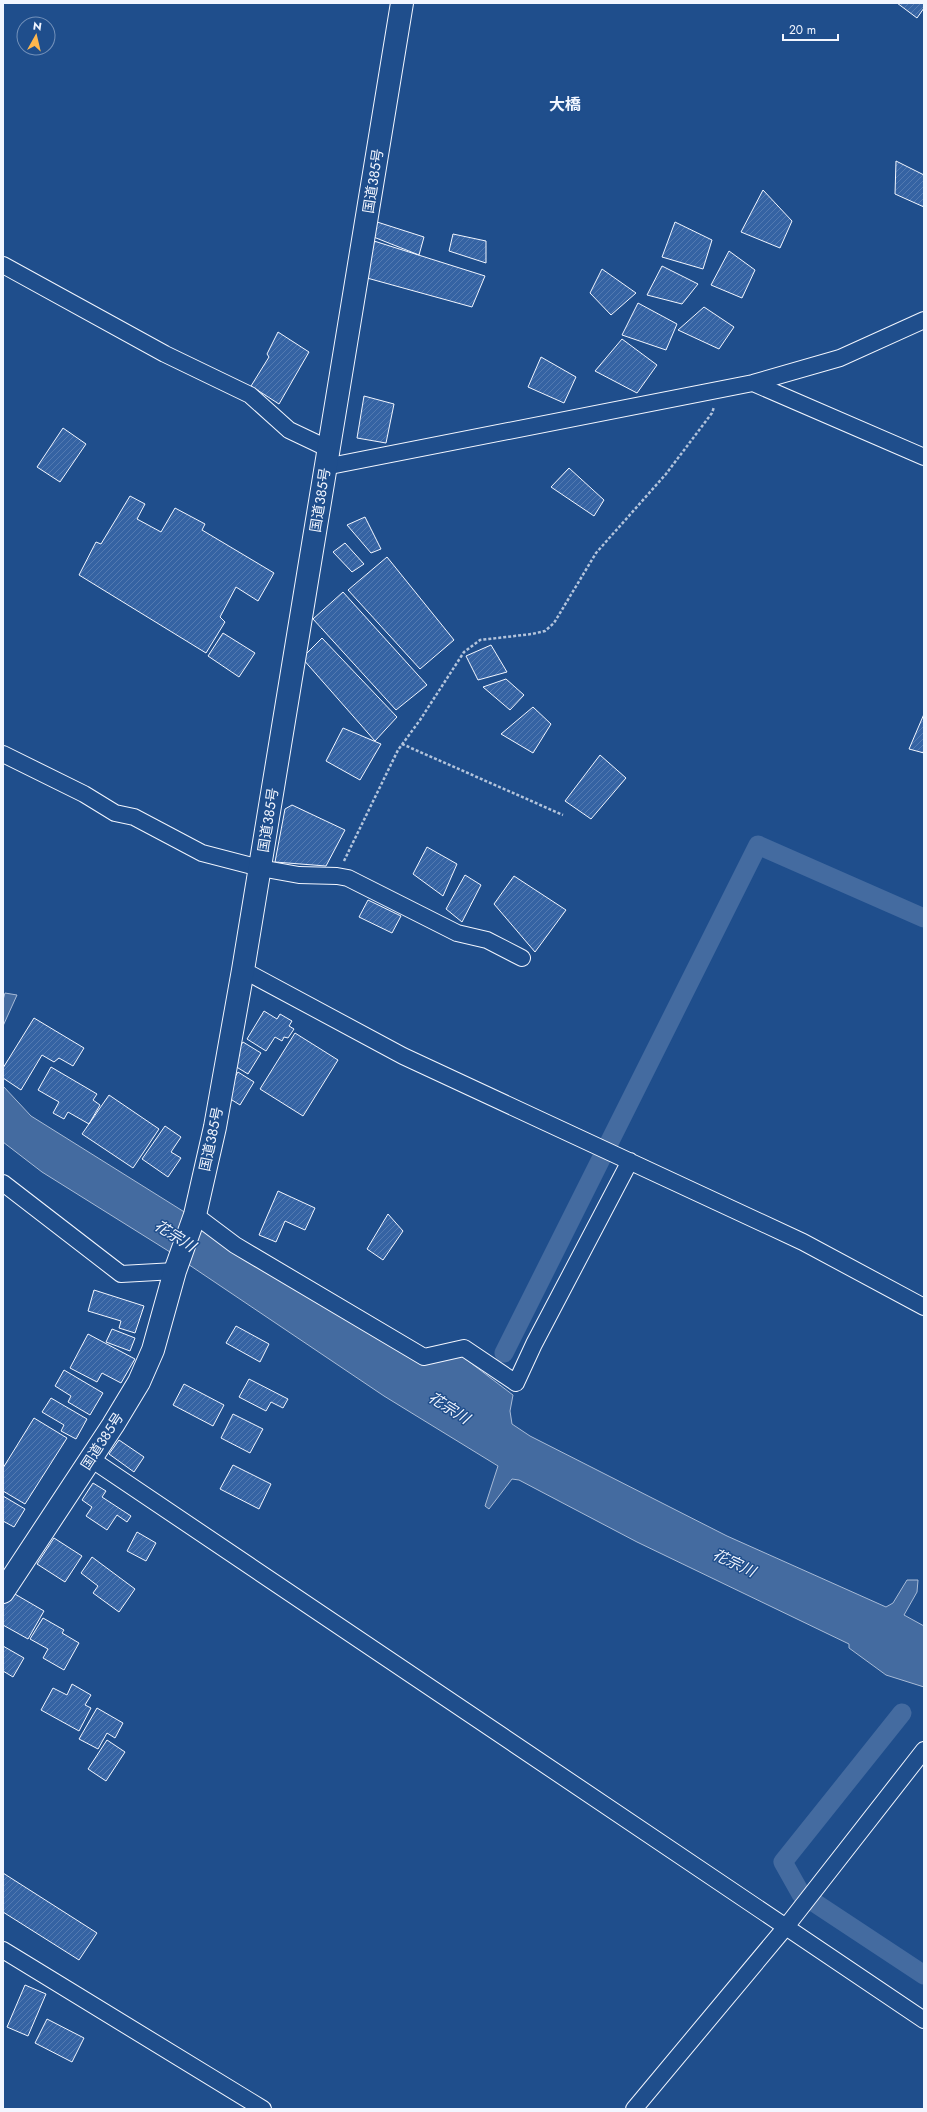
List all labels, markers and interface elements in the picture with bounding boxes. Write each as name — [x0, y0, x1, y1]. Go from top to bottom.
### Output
north arrow — [16, 16, 56, 56]
scale bar — [783, 16, 838, 42]
text: N — [32, 18, 43, 35]
text: 20 m — [789, 21, 816, 39]
district label: 大橋 — [549, 93, 581, 116]
street label: 国道385号 — [358, 147, 388, 215]
street label: 国道385号 — [305, 466, 335, 534]
street label: 国道385号 — [253, 786, 283, 854]
street label: 国道385号 — [194, 1105, 228, 1173]
water label: 花宗川 — [150, 1215, 202, 1258]
water label: 花宗川 — [424, 1387, 476, 1430]
street label: 国道385号 — [76, 1408, 128, 1474]
water label: 花宗川 — [709, 1544, 761, 1583]

